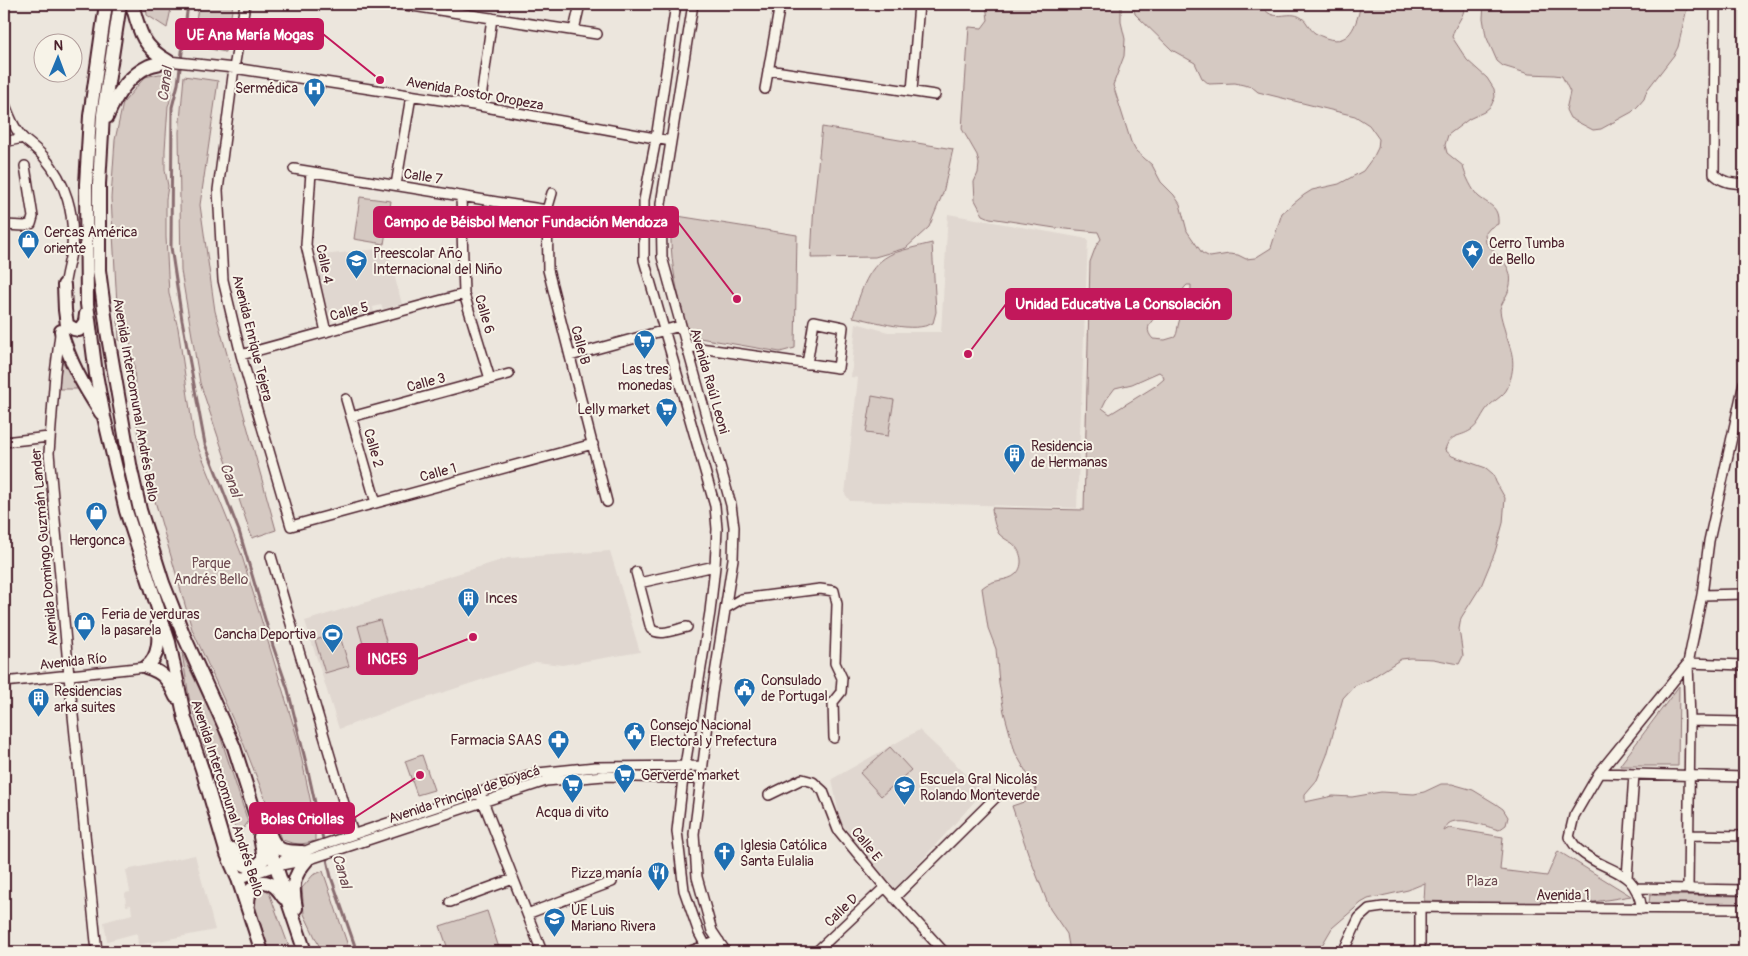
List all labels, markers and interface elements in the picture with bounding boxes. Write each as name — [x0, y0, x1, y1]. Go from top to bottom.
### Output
callout: UE Ana María Mogas — [176, 19, 323, 49]
text: UE Ana María Mogas — [186, 26, 314, 45]
north arrow — [32, 32, 82, 82]
text: N — [53, 37, 63, 54]
water label: Canal — [154, 64, 178, 103]
street label: Avenida Postor Oropeza — [405, 73, 545, 114]
hospital icon: Sermédica — [302, 76, 326, 107]
place label: Sermédica — [235, 80, 298, 97]
street label: Calle 7 — [402, 165, 444, 188]
callout: Campo de Béisbol Menor Fundación Mendoza — [374, 207, 678, 237]
text: Campo de Béisbol Menor Fundación Mendoza — [384, 213, 668, 232]
place label: Cercas América oriente — [44, 224, 137, 257]
shop icon: Cercas América oriente — [16, 228, 40, 259]
place label: Cerro Tumba de Bello — [1489, 235, 1565, 268]
place icon: Cerro Tumba de Bello — [1461, 239, 1485, 270]
street label: Calle 4 — [312, 243, 337, 285]
place label: Preescolar Año Internacional del Niño — [373, 245, 503, 278]
school or university icon: Preescolar Año Internacional del Niño — [345, 249, 369, 280]
street label: Avenida Enrique Tejera — [229, 273, 276, 403]
callout: Unidad Educativa La Consolación — [1006, 289, 1231, 319]
street label: Calle 6 — [471, 293, 498, 336]
text: Unidad Educativa La Consolación — [1015, 295, 1221, 314]
street label: Avenida Intercomunal Andrés Bello — [109, 297, 162, 504]
street label: Calle 5 — [328, 298, 370, 325]
street label: Calle B — [567, 324, 594, 367]
street label: Avenida Raúl Leoni — [686, 326, 733, 436]
supermarket icon: Las tres monedas — [633, 329, 657, 360]
place label: Las tres monedas — [618, 361, 673, 394]
street label: Calle 3 — [405, 369, 448, 396]
supermarket icon: Lelly market — [654, 397, 678, 428]
place label: Lelly market — [577, 401, 650, 418]
street label: Calle 2 — [360, 427, 387, 470]
place label: Residencia de Hermanas — [1031, 438, 1108, 471]
building icon: Residencia de Hermanas — [1003, 442, 1027, 473]
street label: Avenida Domingo Guzmán Lander — [27, 447, 62, 647]
street label: Calle 1 — [418, 459, 458, 486]
water label: Canal — [215, 461, 246, 501]
shop icon: Hergonca — [85, 500, 109, 531]
place label: Hergonca — [69, 532, 125, 549]
park label: Parque Andrés Bello — [174, 555, 249, 588]
building icon: Inces — [457, 586, 481, 617]
place label: Inces — [485, 590, 518, 607]
place label: Feria de verduras la pasarela — [101, 606, 200, 639]
shop icon: Feria de verduras la pasarela — [73, 610, 97, 641]
sports icon: Cancha Deportiva — [320, 622, 344, 653]
place label: Cancha Deportiva — [214, 626, 316, 643]
callout: INCES — [357, 644, 417, 674]
street label: Avenida Río — [39, 649, 108, 673]
text: INCES — [367, 650, 407, 669]
place label: Consulado de Portugal — [761, 672, 828, 705]
public building icon: Consulado de Portugal — [733, 676, 757, 707]
place label: Residencias arka suites — [54, 683, 122, 716]
building icon: Residencias arka suites — [26, 687, 50, 718]
street label: Avenida Intercomunal Andrés Bello — [188, 697, 268, 899]
place label: Consejo Nacional Electoral y Prefectura — [650, 717, 777, 750]
public building icon: Consejo Nacional Electoral y Prefectura — [622, 721, 646, 752]
pharmacy icon: Farmacia SAAS — [546, 728, 570, 759]
place label: Farmacia SAAS — [450, 732, 542, 749]
street label: Avenida Principal de Boyacá — [386, 762, 542, 827]
supermarket icon: Gerverde market — [613, 763, 637, 794]
place label: Gerverde market — [641, 767, 740, 784]
place label: Escuela Gral Nicolás Rolando Monteverde — [920, 771, 1040, 804]
supermarket icon: Acqua di vito — [560, 772, 584, 803]
school or university icon: Escuela Gral Nicolás Rolando Monteverde — [892, 775, 916, 806]
callout: Bolas Criollas — [250, 803, 354, 833]
place label: Acqua di vito — [535, 804, 609, 821]
text: Bolas Criollas — [260, 810, 344, 829]
street label: Calle E — [848, 824, 886, 865]
place label: Iglesia Católica Santa Eulalia — [740, 837, 827, 870]
church icon: Iglesia Católica Santa Eulalia — [712, 841, 736, 872]
water label: Canal — [328, 852, 356, 892]
restaurant icon: Pizza manía — [646, 861, 670, 892]
place label: Pizza manía — [571, 865, 642, 882]
park label: Plaza — [1466, 873, 1498, 890]
street label: Avenida 1 — [1536, 887, 1590, 904]
street label: Calle D — [821, 890, 862, 931]
place label: UE Luis Mariano Rivera — [571, 902, 656, 935]
school or university icon: UE Luis Mariano Rivera — [543, 906, 567, 937]

